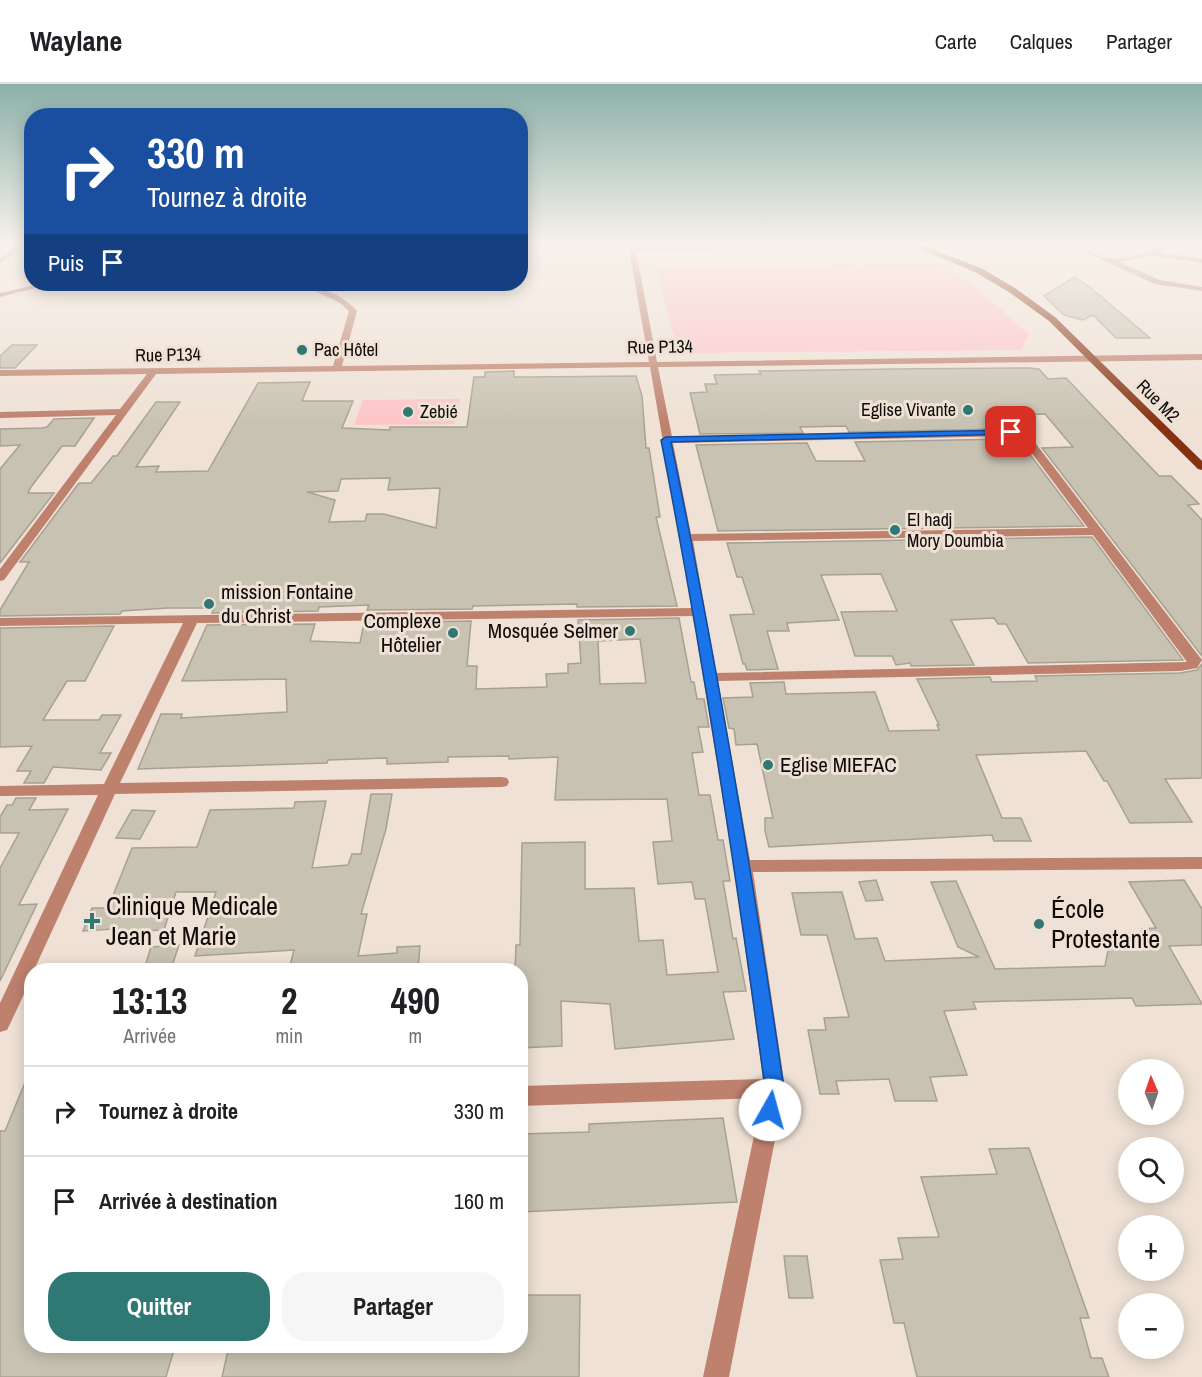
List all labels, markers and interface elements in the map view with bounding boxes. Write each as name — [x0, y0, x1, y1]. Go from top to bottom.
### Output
text: Waylane — [30, 22, 122, 60]
text: Carte — [935, 27, 977, 56]
text: Calques — [1010, 27, 1073, 56]
text: Partager — [1106, 27, 1172, 56]
text: 330 m — [147, 125, 245, 181]
icon: right — [48, 132, 126, 210]
text: Tournez à droite — [147, 179, 307, 215]
icon: arrive — [96, 246, 129, 279]
text: Puis — [48, 248, 84, 278]
street label: Rue P134 — [627, 333, 693, 360]
place label: Pac Hôtel — [314, 337, 378, 362]
street label: Rue P134 — [135, 341, 201, 368]
marker: Pac Hôtel — [295, 343, 309, 357]
street label: Rue M2 — [1131, 374, 1185, 428]
place label: Eglise Vivante — [861, 397, 956, 422]
place label: Zebié — [420, 399, 458, 424]
marker: Eglise Vivante — [961, 403, 975, 417]
marker: Zebié — [401, 405, 415, 419]
pin — [985, 406, 1036, 457]
icon: arrive — [994, 415, 1027, 448]
place label: El hadj Mory Doumbia — [907, 507, 1004, 553]
marker: El hadj Mory Doumbia — [888, 523, 902, 537]
place label: mission Fontaine du Christ — [221, 577, 353, 630]
marker: mission Fontaine du Christ — [202, 597, 216, 611]
place label: Complexe Hôtelier — [363, 606, 441, 659]
place label: Mosquée Selmer — [488, 616, 618, 645]
marker: Mosquée Selmer — [623, 624, 637, 638]
marker: Complexe Hôtelier — [446, 626, 460, 640]
place label: Eglise MIEFAC — [780, 750, 897, 779]
marker: Eglise MIEFAC — [761, 758, 775, 772]
place label: Clinique Medicale Jean et Marie — [106, 888, 278, 953]
place label: École Protestante — [1051, 891, 1160, 956]
marker: Clinique Medicale Jean et Marie — [83, 912, 101, 930]
marker: École Protestante — [1032, 917, 1046, 931]
text: 13:13 — [112, 977, 187, 1025]
text: 2 — [281, 977, 297, 1025]
text: 490 — [391, 977, 440, 1025]
text: Arrivée — [123, 1022, 176, 1049]
text: min — [275, 1022, 303, 1049]
text: m — [409, 1022, 422, 1049]
north arrow — [1118, 1059, 1184, 1125]
map controls — [1118, 1059, 1184, 1359]
position arrow — [738, 1078, 802, 1142]
icon: right — [48, 1095, 81, 1128]
text: Tournez à droite — [99, 1096, 238, 1126]
text: 330 m — [454, 1096, 504, 1126]
button: search — [1118, 1137, 1184, 1203]
icon: arrive — [48, 1185, 81, 1218]
text: Arrivée à destination — [99, 1186, 277, 1216]
text: 160 m — [454, 1186, 504, 1216]
button: + — [1118, 1215, 1184, 1281]
button: Quitter — [48, 1272, 270, 1341]
button: Partager — [282, 1272, 504, 1341]
button: − — [1118, 1293, 1184, 1359]

